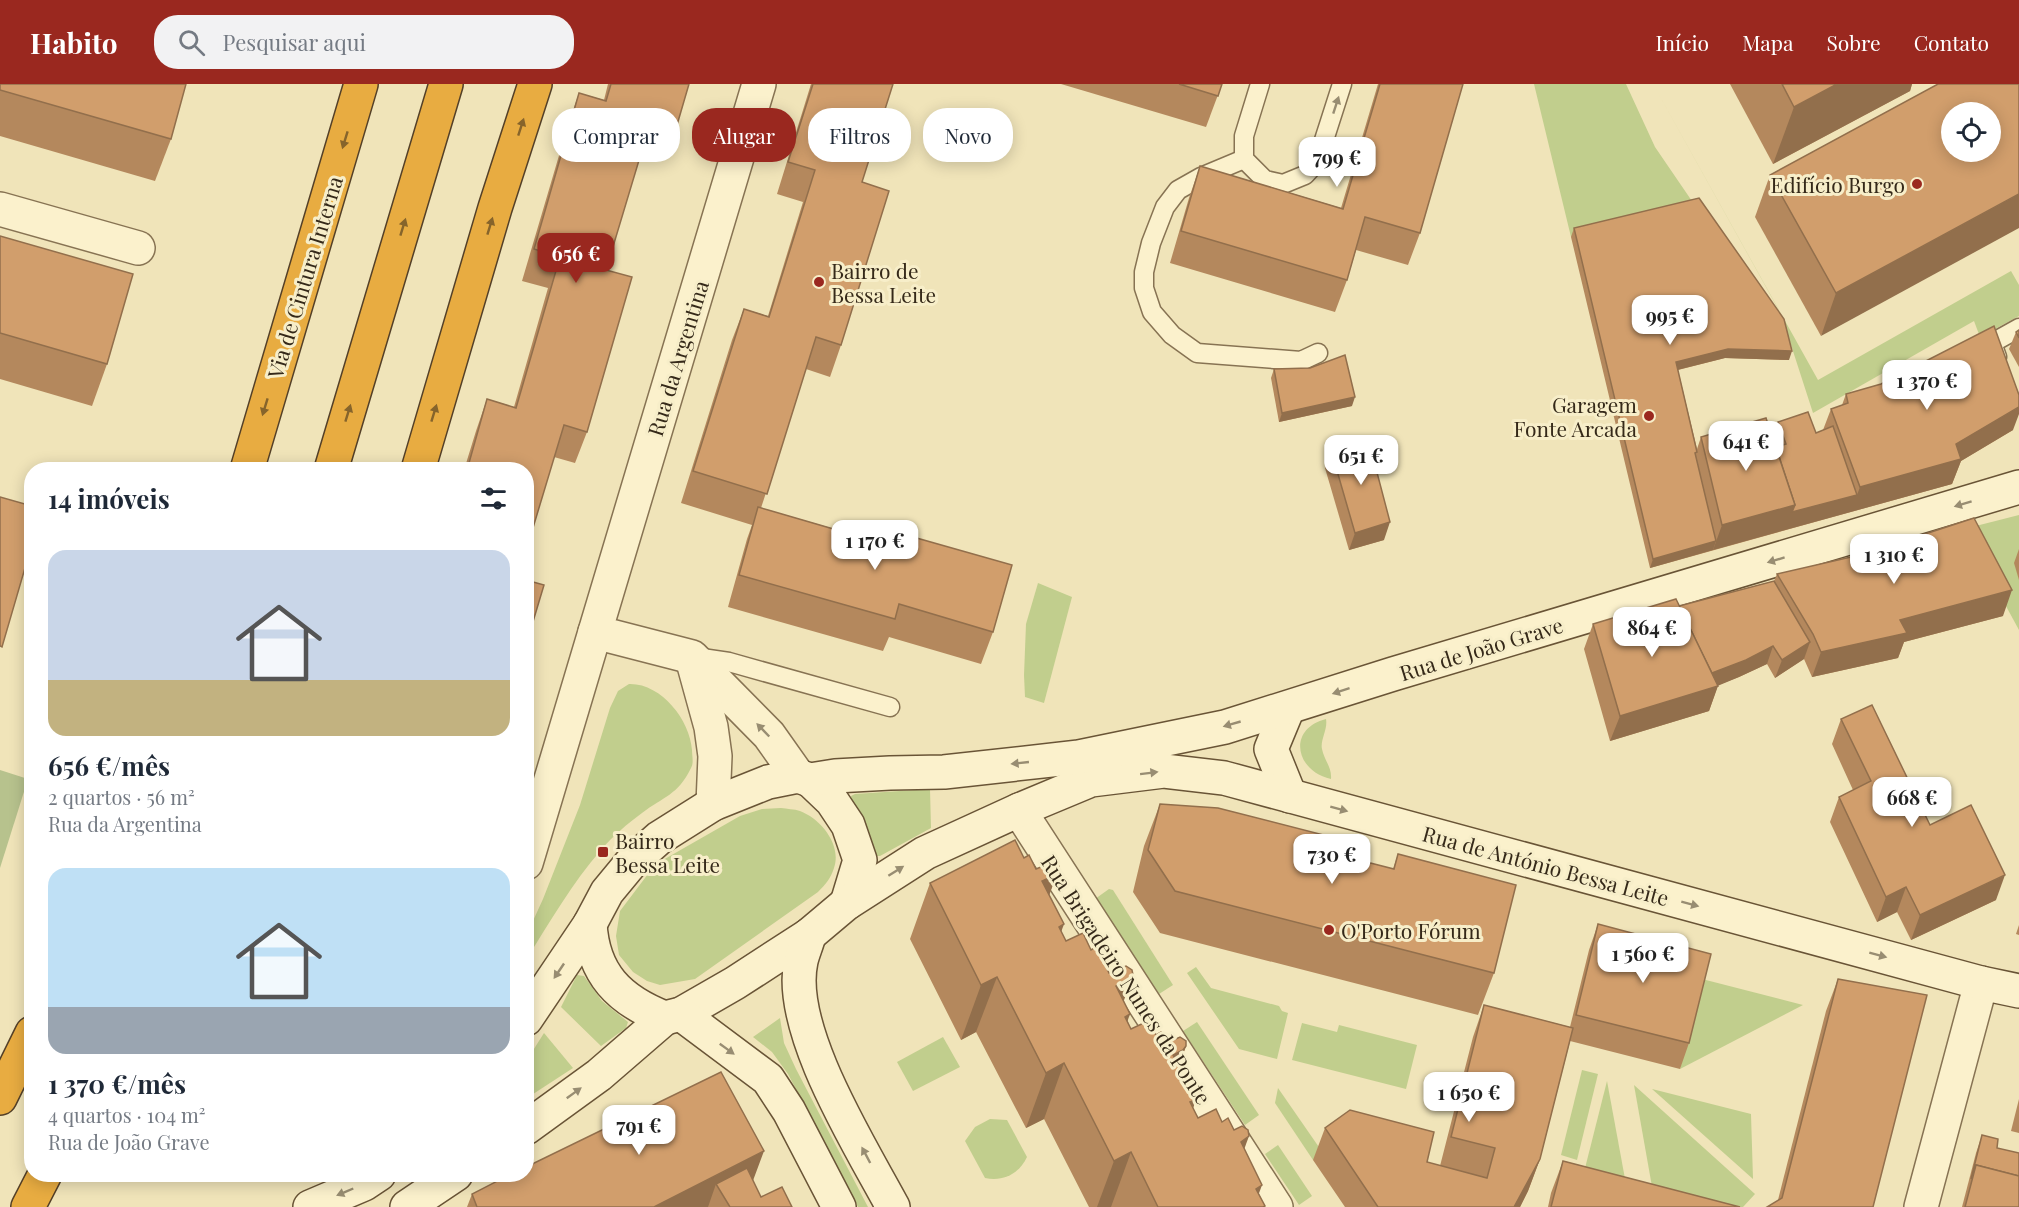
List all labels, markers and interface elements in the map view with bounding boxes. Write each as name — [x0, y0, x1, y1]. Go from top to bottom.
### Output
search box — [154, 15, 574, 69]
text: Habito — [30, 24, 118, 61]
icon: search — [175, 26, 208, 59]
text: Pesquisar aqui — [223, 27, 366, 57]
text: Início — [1655, 28, 1709, 56]
text: Mapa — [1742, 28, 1793, 56]
text: Sobre — [1826, 28, 1881, 56]
text: Contato — [1914, 28, 1989, 56]
one-way arrow — [1331, 96, 1341, 114]
map controls — [1941, 102, 2001, 162]
button: locate — [1941, 102, 2001, 162]
chip: Comprar — [552, 108, 680, 162]
chip: Alugar — [692, 108, 796, 162]
chip: Filtros — [808, 108, 911, 162]
chip: Novo — [923, 108, 1013, 162]
one-way arrow — [517, 118, 527, 136]
one-way arrow — [340, 131, 349, 149]
pin: 799 € — [1295, 137, 1379, 188]
text: 799 € — [1313, 143, 1361, 170]
place label: Edifício Burgo — [1771, 170, 1905, 198]
street label: Via de Cintura Interna — [260, 172, 348, 382]
marker: Edifício Burgo — [1910, 177, 1924, 191]
one-way arrow — [399, 217, 408, 235]
one-way arrow — [486, 217, 495, 235]
pin: 656 € — [534, 233, 618, 284]
text: 656 € — [551, 239, 601, 266]
place label: Bairro de Bessa Leite — [831, 256, 936, 308]
marker: Bairro de Bessa Leite — [812, 275, 826, 289]
street label: Rua da Argentina — [640, 276, 714, 439]
pin: 995 € — [1628, 295, 1712, 346]
text: 995 € — [1646, 301, 1694, 328]
pin: 1 370 € — [1872, 360, 1982, 411]
text: 1 370 € — [1896, 366, 1958, 393]
place label: Garagem Fonte Arcada — [1513, 390, 1638, 442]
one-way arrow — [260, 399, 269, 417]
one-way arrow — [344, 404, 353, 422]
one-way arrow — [430, 404, 439, 422]
marker: Garagem Fonte Arcada — [1642, 409, 1656, 423]
pin: 641 € — [1704, 421, 1788, 472]
text: 641 € — [1723, 427, 1769, 454]
pin: 651 € — [1319, 435, 1403, 486]
text: 651 € — [1338, 441, 1384, 468]
text: 14 imóveis — [48, 481, 170, 516]
icon: filters — [477, 482, 510, 515]
one-way arrow — [1954, 500, 1972, 509]
pin: 1 170 € — [820, 520, 930, 571]
text: 1 170 € — [845, 526, 905, 553]
pin: 1 310 € — [1839, 534, 1949, 585]
text: 1 310 € — [1864, 540, 1924, 567]
one-way arrow — [1767, 556, 1785, 565]
icon: home — [225, 589, 333, 697]
pin: 864 € — [1610, 607, 1694, 658]
street label: Rua de João Grave — [1396, 610, 1566, 686]
text: 864 € — [1627, 613, 1677, 640]
one-way arrow — [1332, 687, 1350, 696]
one-way arrow — [1223, 720, 1241, 730]
one-way arrow — [757, 723, 771, 737]
text: 656 €/mês — [48, 748, 170, 783]
one-way arrow — [1011, 758, 1030, 768]
one-way arrow — [1140, 768, 1159, 778]
pin: 668 € — [1870, 777, 1954, 828]
text: 2 quartos · 56 m² — [48, 783, 195, 810]
text: 668 € — [1886, 783, 1938, 810]
one-way arrow — [1331, 805, 1349, 814]
text: Rua da Argentina — [48, 810, 202, 837]
street label: Rua de António Bessa Leite — [1420, 819, 1672, 911]
place label: Bairro Bessa Leite — [615, 826, 720, 878]
pin: 730 € — [1290, 834, 1374, 885]
text: 730 € — [1307, 840, 1357, 867]
marker: Bairro Bessa Leite — [596, 845, 610, 859]
street label: Rua Brigadeiro Nunes da Ponte — [1036, 849, 1218, 1109]
one-way arrow — [888, 866, 904, 877]
one-way arrow — [1681, 900, 1699, 909]
icon: home — [225, 907, 333, 1015]
place label: O'Porto Fórum — [1341, 916, 1481, 944]
marker: O'Porto Fórum — [1322, 923, 1336, 937]
pin: 1 560 € — [1588, 933, 1698, 984]
text: 1 560 € — [1611, 939, 1675, 966]
one-way arrow — [1869, 951, 1887, 961]
one-way arrow — [553, 963, 564, 980]
one-way arrow — [720, 1043, 735, 1055]
text: 1 370 €/mês — [48, 1066, 186, 1101]
pin: 1 650 € — [1414, 1072, 1524, 1123]
text: 1 650 € — [1437, 1078, 1501, 1105]
one-way arrow — [566, 1088, 581, 1100]
text: 4 quartos · 104 m² — [48, 1101, 206, 1128]
pin: 791 € — [597, 1105, 681, 1156]
text: 791 € — [616, 1111, 662, 1138]
text: Rua de João Grave — [48, 1128, 210, 1155]
one-way arrow — [861, 1147, 870, 1164]
one-way arrow — [336, 1187, 354, 1197]

